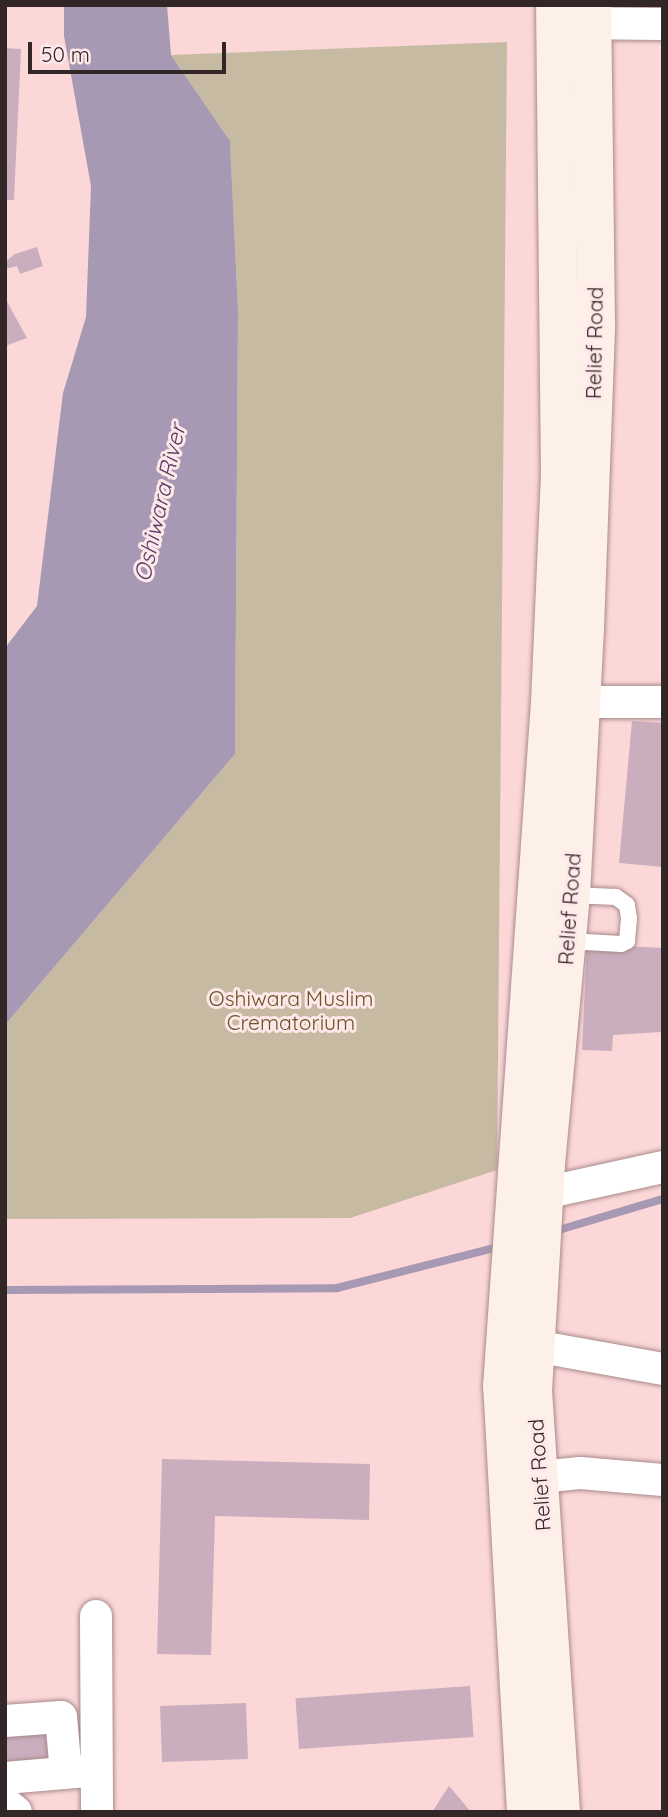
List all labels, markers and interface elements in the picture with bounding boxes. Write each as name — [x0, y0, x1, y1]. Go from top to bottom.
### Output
scale bar — [32, 28, 229, 72]
text: 50 m — [41, 41, 90, 67]
street label: Relief Road — [580, 287, 608, 399]
water label: Oshiwara River — [128, 422, 192, 584]
street label: Relief Road — [553, 852, 585, 966]
park label: Oshiwara Muslim Crematorium — [209, 985, 373, 1035]
street label: Relief Road — [523, 1418, 555, 1532]

